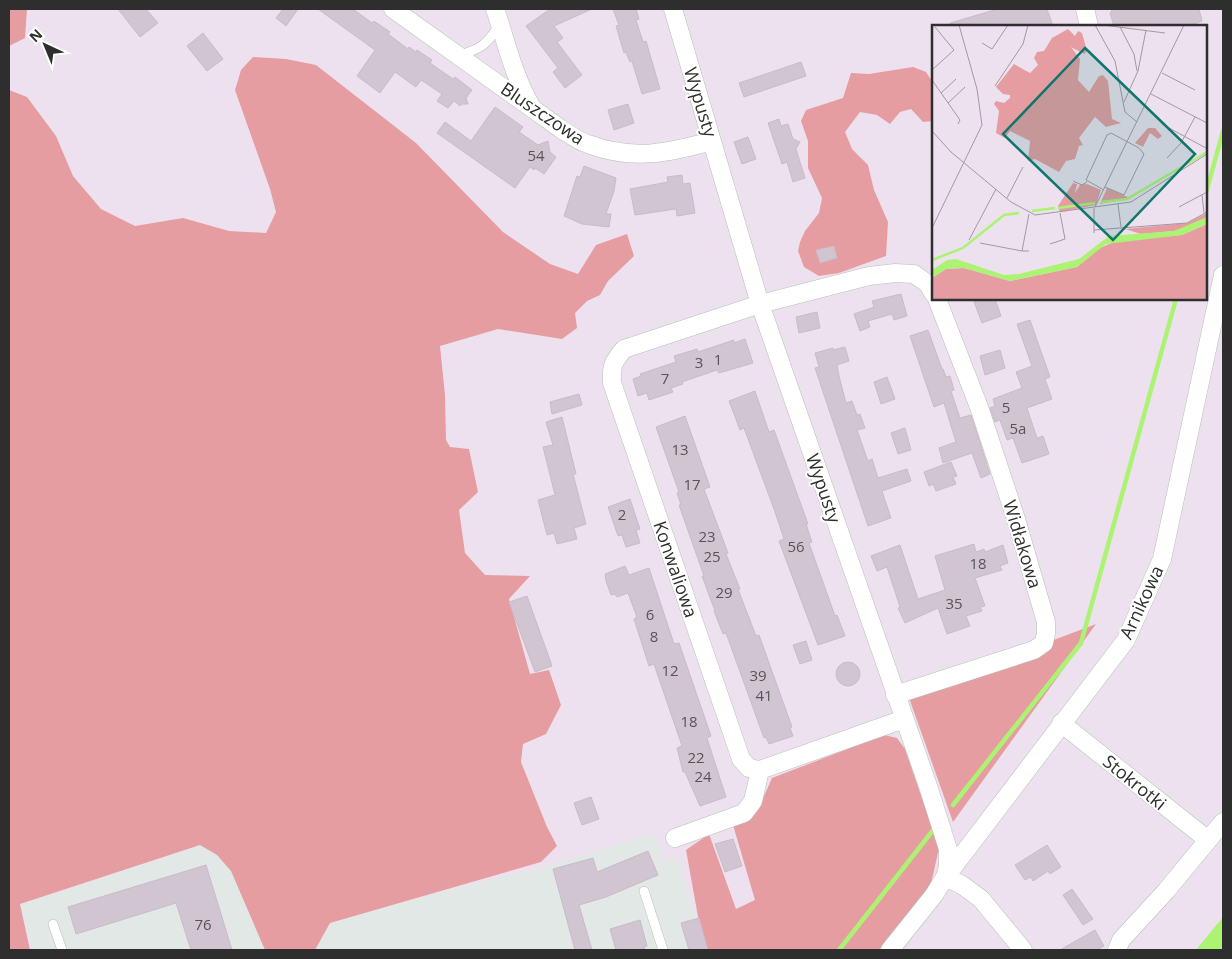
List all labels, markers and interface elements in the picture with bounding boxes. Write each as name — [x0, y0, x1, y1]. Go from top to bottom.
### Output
north arrow — [20, 20, 70, 70]
text: N — [25, 24, 46, 46]
inset map — [932, 25, 1207, 300]
street label: Wypusty — [679, 64, 723, 141]
street label: Bluszczowa — [496, 76, 590, 150]
house number: 54 — [527, 145, 545, 165]
house number: 1 — [714, 349, 722, 369]
house number: 3 — [695, 352, 703, 372]
house number: 7 — [661, 368, 669, 388]
house number: 5 — [1002, 397, 1010, 417]
house number: 5a — [1010, 418, 1026, 438]
house number: 13 — [671, 439, 689, 459]
street label: Wypusty — [801, 450, 847, 527]
house number: 17 — [683, 474, 701, 494]
street label: Widłakowa — [998, 497, 1048, 591]
house number: 2 — [618, 504, 626, 524]
street label: Konwaliowa — [648, 517, 704, 621]
house number: 23 — [698, 526, 716, 546]
house number: 56 — [787, 536, 805, 556]
house number: 25 — [703, 546, 721, 566]
house number: 18 — [969, 553, 987, 573]
street label: Arnikowa — [1114, 561, 1168, 643]
house number: 29 — [715, 582, 733, 602]
house number: 35 — [945, 593, 963, 613]
house number: 6 — [646, 604, 654, 624]
house number: 8 — [650, 626, 658, 646]
house number: 12 — [661, 660, 679, 680]
house number: 39 — [749, 665, 767, 685]
house number: 41 — [755, 685, 773, 705]
house number: 18 — [680, 711, 698, 731]
house number: 22 — [687, 747, 705, 767]
street label: Stokrotki — [1098, 749, 1172, 815]
house number: 24 — [694, 766, 712, 786]
house number: 76 — [194, 914, 212, 934]

